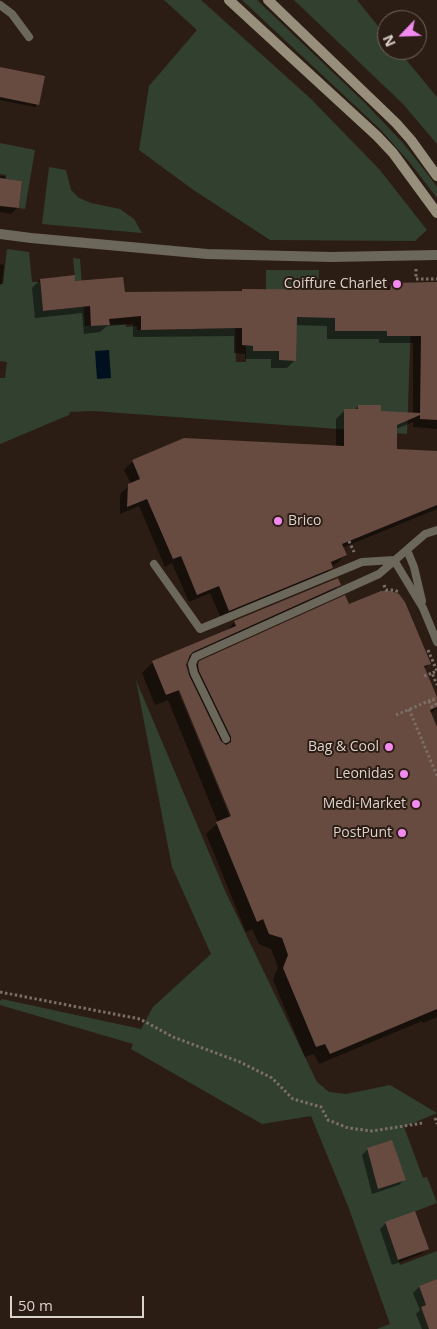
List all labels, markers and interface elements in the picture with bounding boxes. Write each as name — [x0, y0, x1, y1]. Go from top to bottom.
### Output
north arrow — [377, 10, 427, 60]
text: N — [378, 32, 400, 50]
place label: Coiffure Charlet — [284, 276, 387, 292]
marker: Coiffure Charlet — [391, 278, 403, 290]
place label: Brico — [288, 513, 321, 529]
marker: Brico — [272, 515, 284, 527]
place label: Bag & Cool — [308, 739, 379, 755]
marker: Bag & Cool — [383, 741, 395, 753]
place label: Leonidas — [335, 766, 394, 782]
marker: Leonidas — [398, 768, 410, 780]
place label: Medi-Market — [323, 796, 406, 812]
marker: Medi-Market — [410, 798, 422, 810]
place label: PostPunt — [333, 825, 392, 841]
marker: PostPunt — [396, 827, 408, 839]
scale bar — [12, 1286, 146, 1318]
text: 50 m — [18, 1295, 53, 1315]

